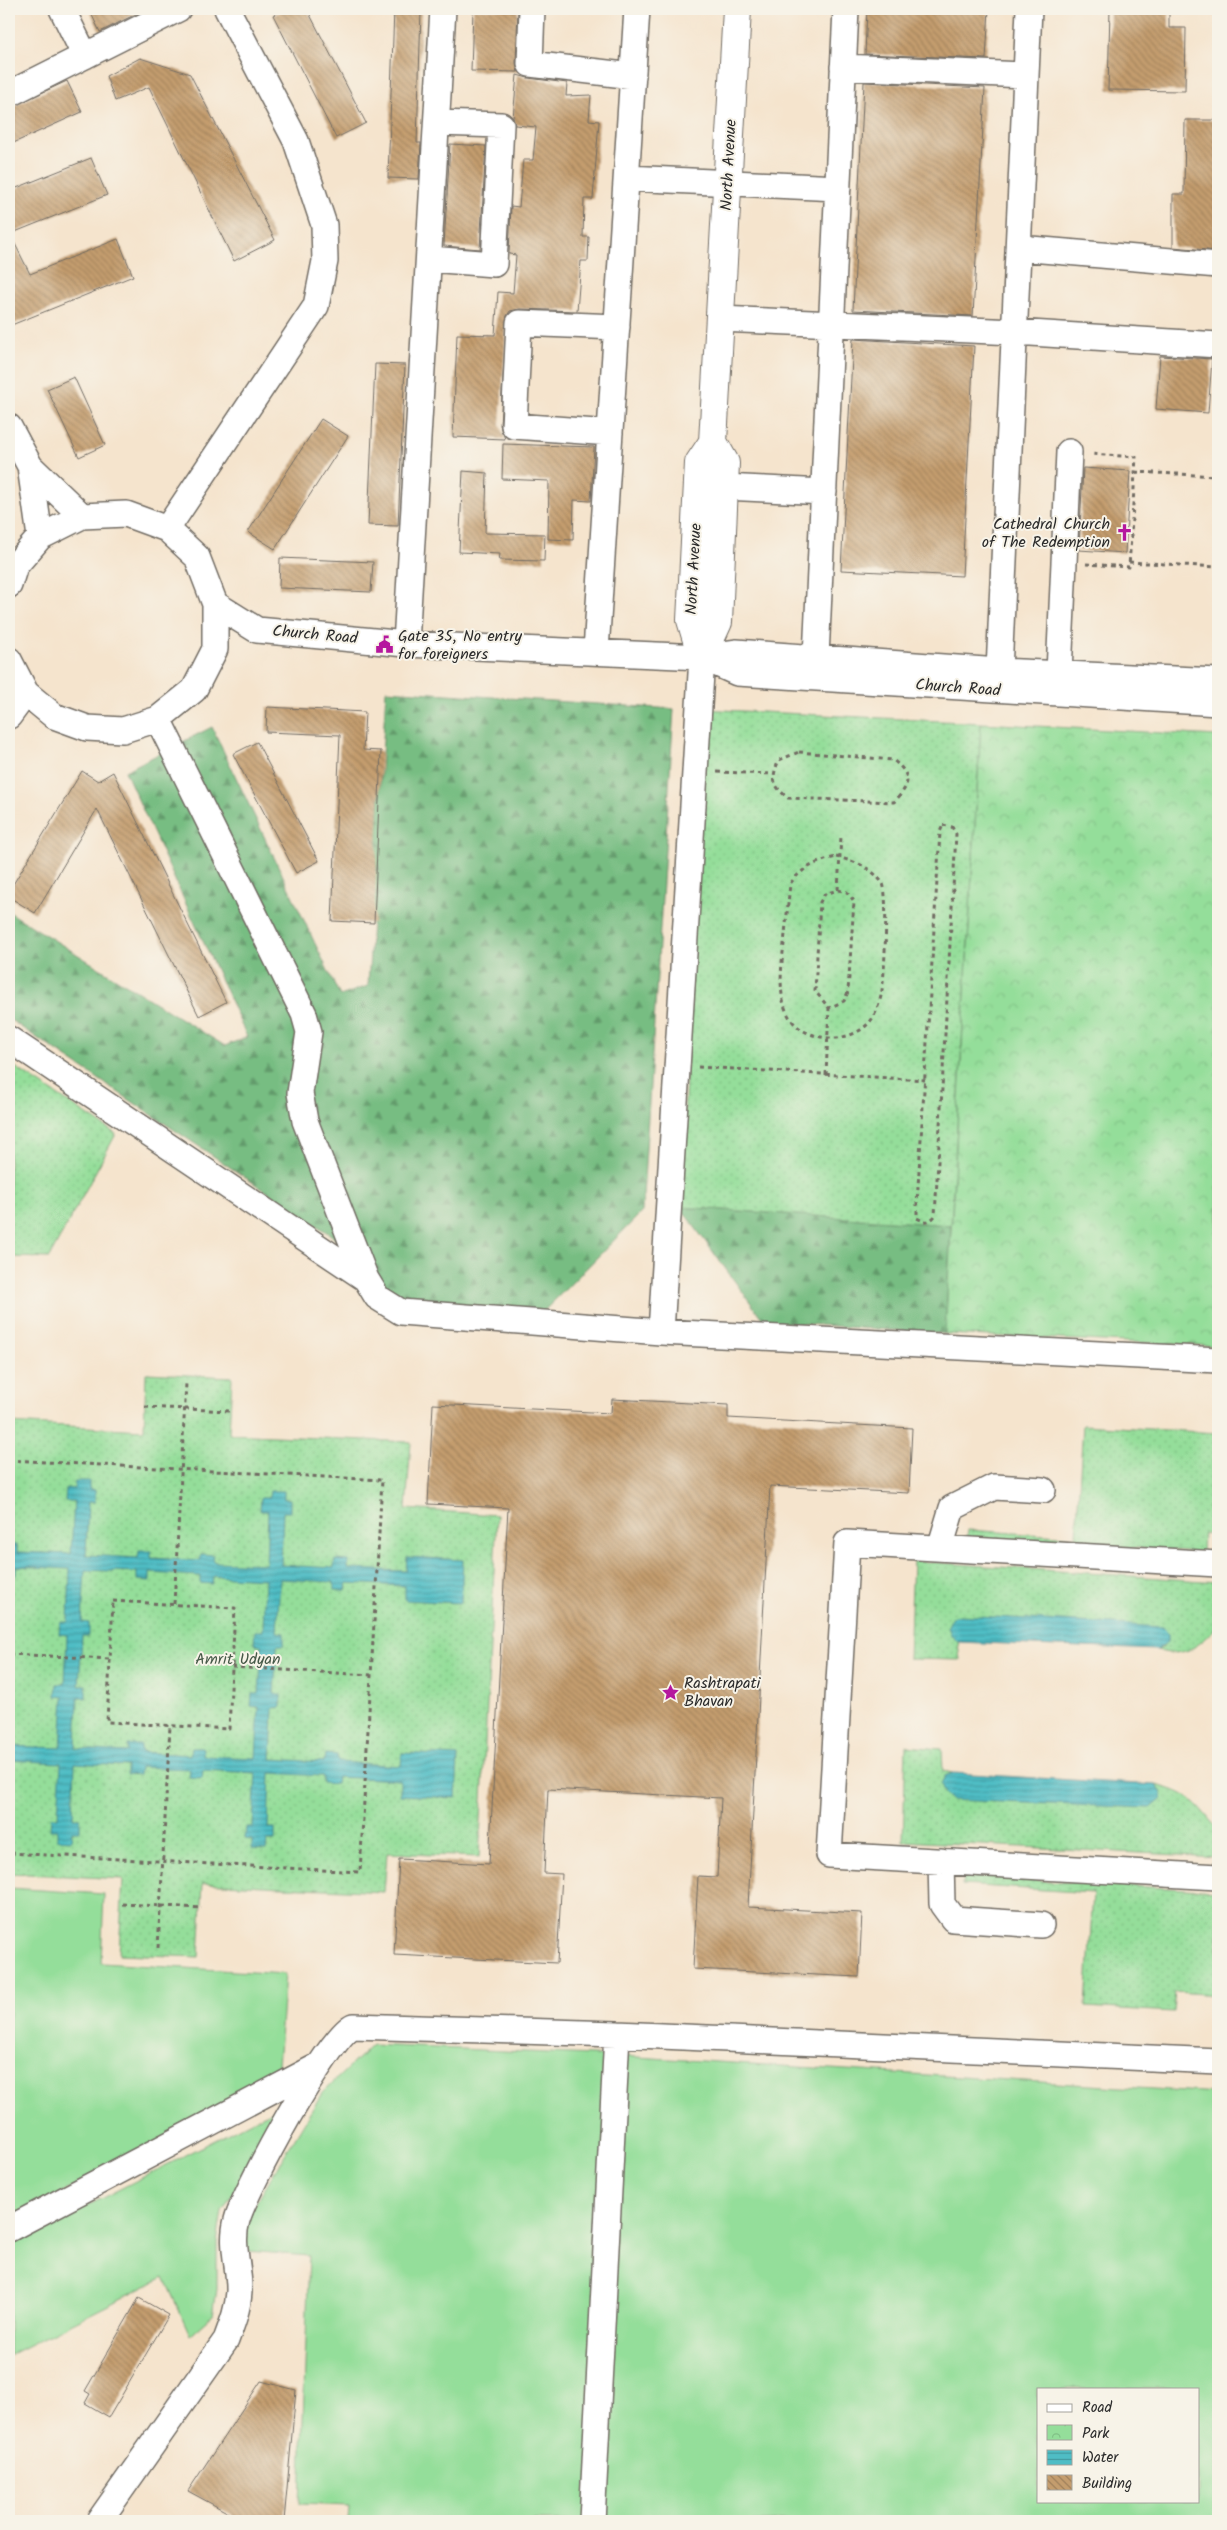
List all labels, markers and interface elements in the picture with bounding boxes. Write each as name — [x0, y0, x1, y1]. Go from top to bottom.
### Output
street label: North Avenue — [714, 119, 744, 211]
place label: Cathedral Church of The Redemption — [982, 512, 1110, 555]
street label: North Avenue — [679, 523, 709, 615]
church icon: Cathedral Church of The Redemption — [1114, 523, 1134, 543]
street label: Church Road — [271, 619, 360, 651]
place label: Gate 35, No entry for foreigners — [398, 624, 523, 667]
public building icon: Gate 35, No entry for foreigners — [374, 635, 394, 655]
street label: Church Road — [915, 673, 1002, 704]
park label: Amrit Udyan — [195, 1647, 281, 1672]
place label: Rashtrapati Bhavan — [684, 1671, 762, 1714]
place icon: Rashtrapati Bhavan — [660, 1682, 680, 1702]
legend — [1037, 2388, 1200, 2502]
text: Road — [1082, 2396, 1113, 2420]
text: Park — [1082, 2422, 1110, 2446]
text: Water — [1082, 2446, 1119, 2470]
text: Building — [1082, 2472, 1132, 2496]

